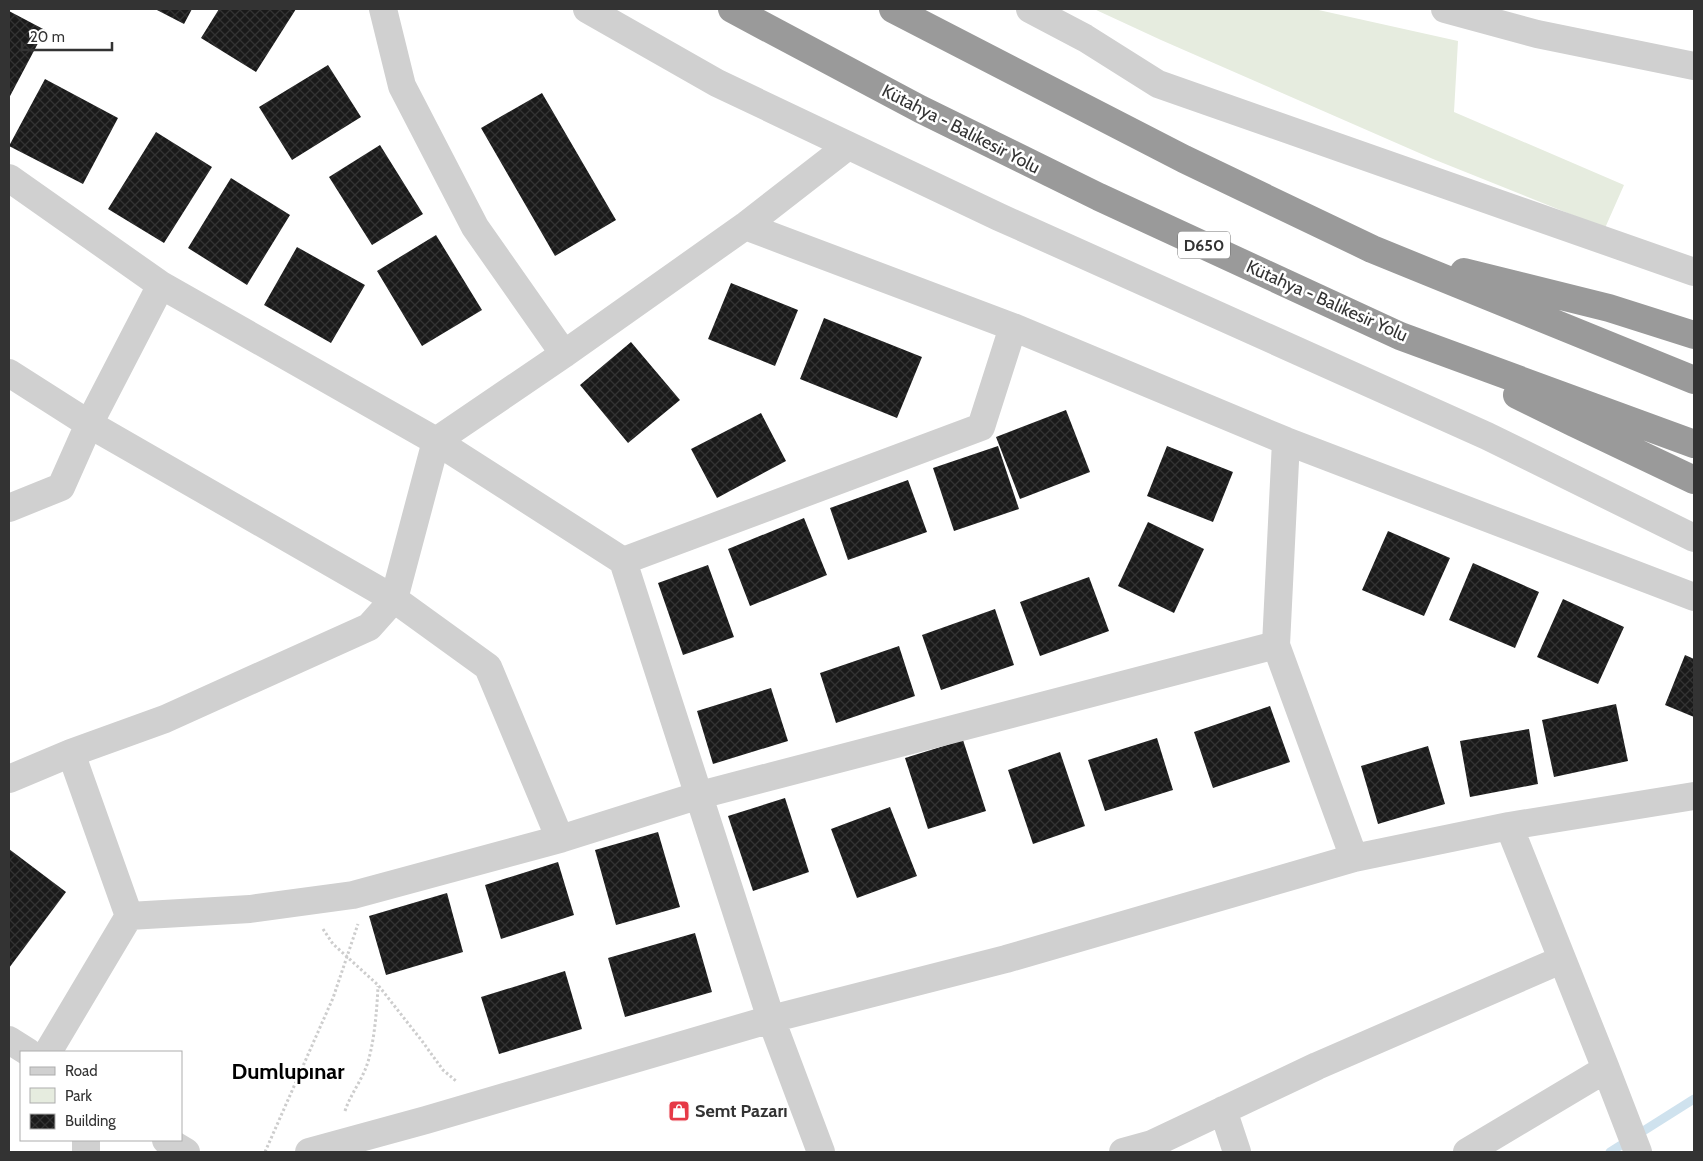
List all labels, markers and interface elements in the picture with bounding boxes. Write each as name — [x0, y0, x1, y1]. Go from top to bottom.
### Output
scale bar — [22, 20, 112, 52]
text: 20 m — [30, 28, 65, 46]
street label: Kütahya - Balıkesir Yolu — [878, 80, 1044, 178]
road number: D650 — [1178, 232, 1230, 258]
street label: Kütahya - Balıkesir Yolu — [1243, 255, 1411, 347]
legend — [20, 1051, 182, 1141]
district label: Dumlupınar — [231, 1058, 345, 1085]
text: Road — [65, 1062, 98, 1080]
text: Park — [65, 1087, 92, 1105]
shop icon: Semt Pazarı — [667, 1099, 691, 1123]
place label: Semt Pazarı — [695, 1100, 788, 1122]
text: Building — [65, 1112, 116, 1130]

